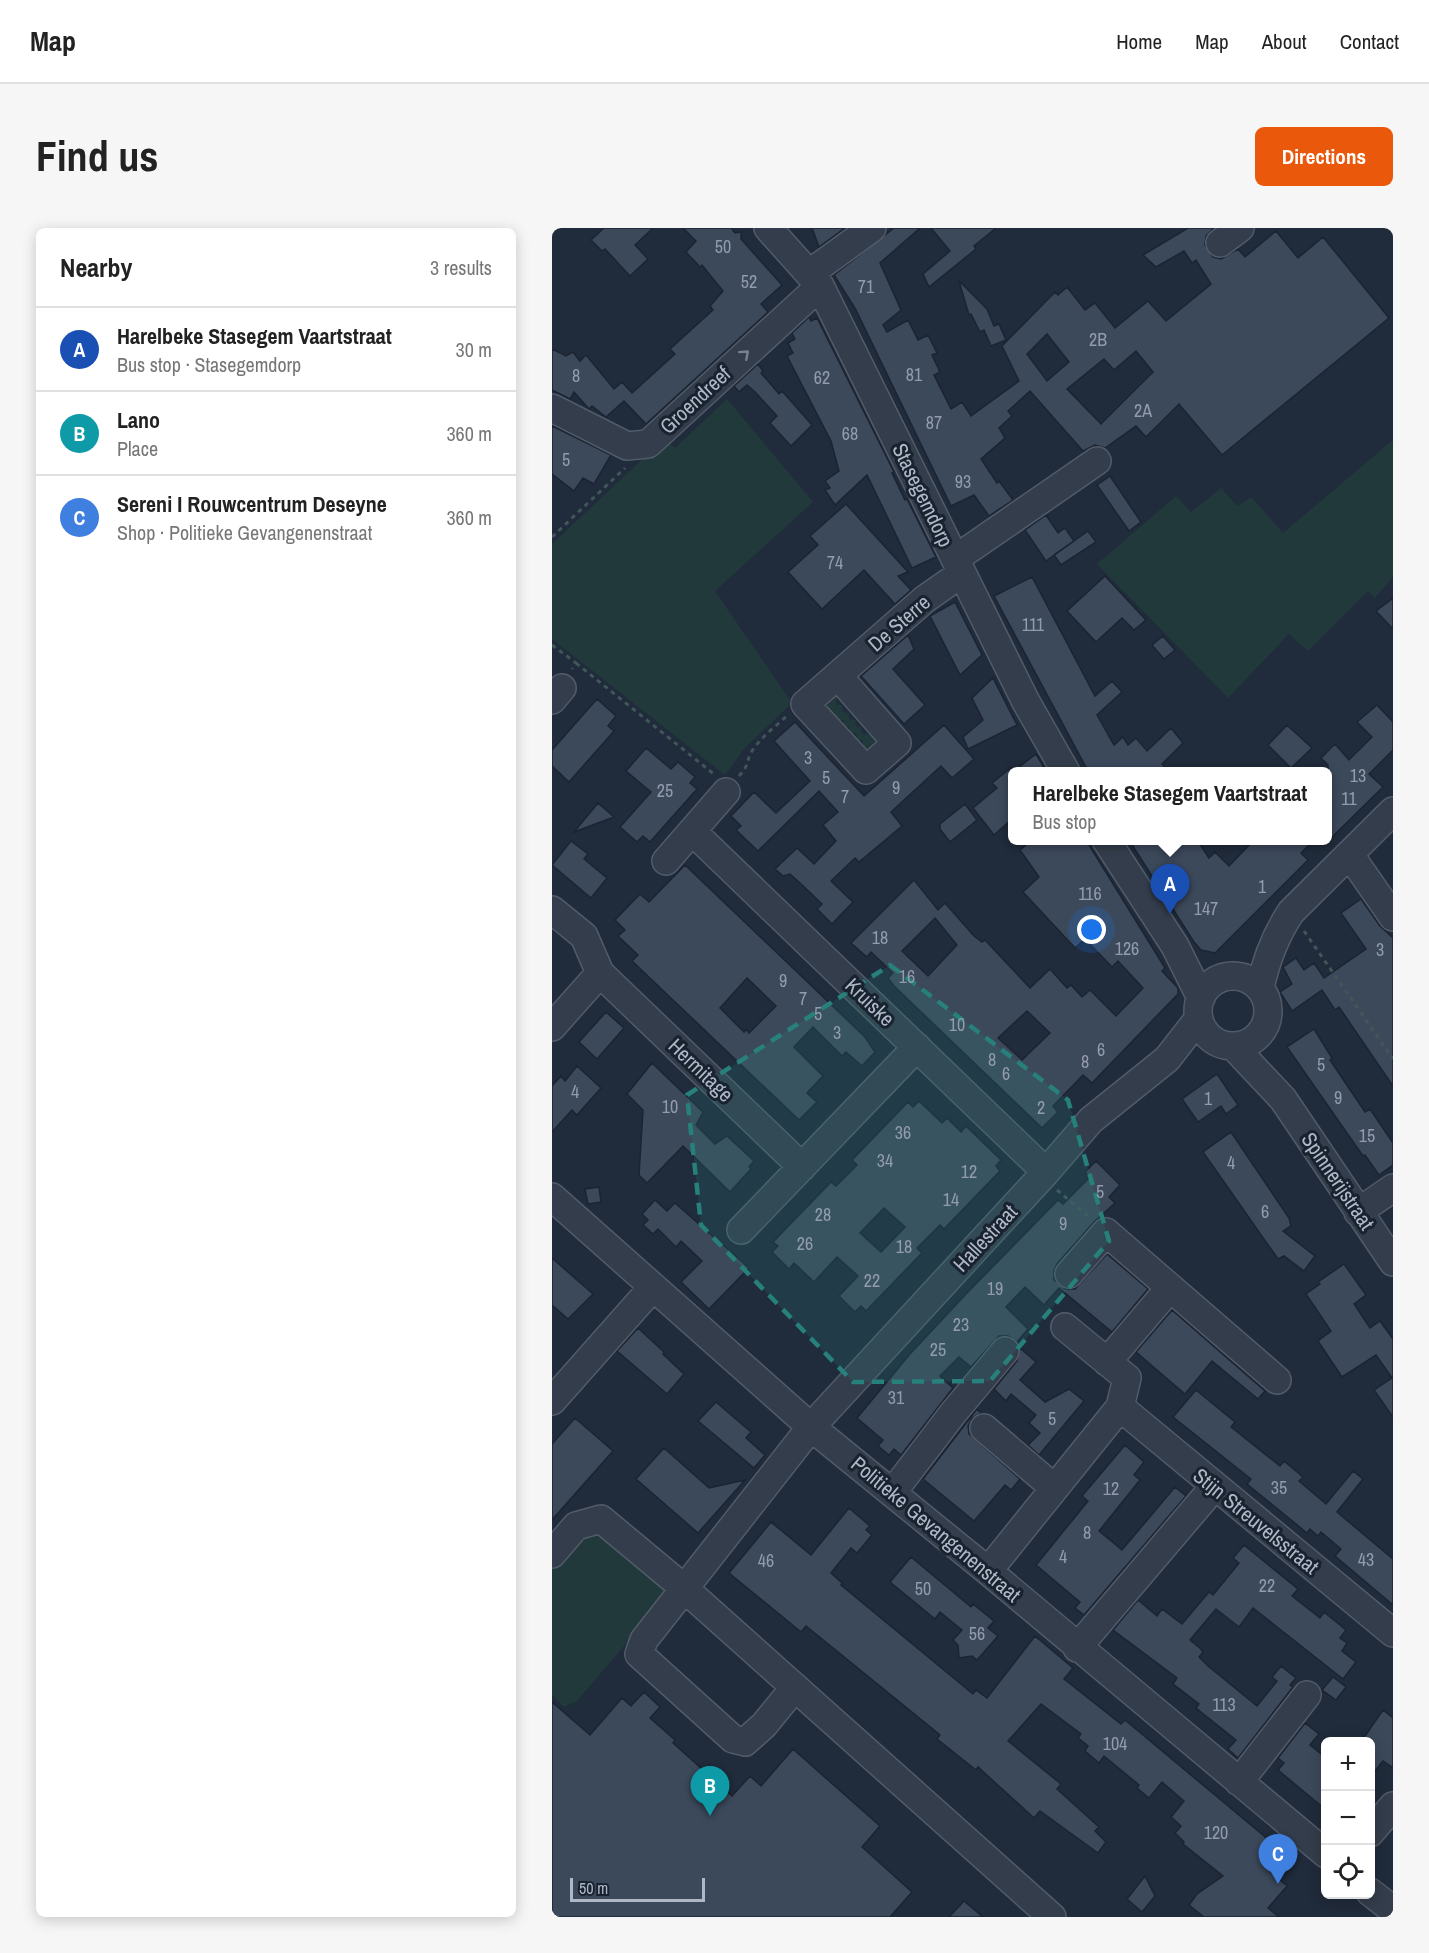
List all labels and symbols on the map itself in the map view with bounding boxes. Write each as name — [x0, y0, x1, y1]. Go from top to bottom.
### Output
house number: 50 — [715, 234, 731, 259]
house number: 52 — [741, 269, 757, 294]
house number: 71 — [858, 274, 875, 299]
house number: 2B — [1089, 327, 1107, 352]
one-way arrow — [738, 350, 749, 361]
street label: Groendreef — [653, 360, 737, 440]
house number: 81 — [906, 362, 923, 387]
house number: 8 — [572, 363, 580, 388]
house number: 62 — [814, 365, 830, 390]
house number: 2A — [1134, 398, 1152, 423]
house number: 87 — [926, 410, 942, 435]
house number: 68 — [842, 421, 858, 446]
street label: Stasegemdorp — [885, 438, 961, 552]
house number: 5 — [562, 447, 570, 472]
house number: 93 — [955, 469, 971, 494]
house number: 74 — [827, 550, 843, 575]
street label: De Sterre — [862, 588, 936, 658]
house number: 111 — [1022, 612, 1045, 637]
house number: 3 — [804, 745, 812, 770]
house number: 13 — [1350, 763, 1366, 788]
house number: 5 — [822, 765, 830, 790]
house number: 9 — [892, 775, 900, 800]
house number: 25 — [657, 778, 673, 803]
house number: 7 — [841, 784, 849, 809]
house number: 11 — [1341, 786, 1357, 811]
pin: A — [1150, 864, 1190, 914]
house number: 1 — [1258, 874, 1267, 899]
house number: 116 — [1078, 881, 1102, 906]
house number: 147 — [1194, 896, 1218, 921]
your location — [1077, 915, 1106, 944]
house number: 18 — [872, 925, 888, 950]
house number: 126 — [1115, 936, 1139, 961]
house number: 3 — [1376, 937, 1384, 962]
house number: 16 — [899, 964, 915, 989]
house number: 9 — [779, 968, 787, 993]
street label: Kruiske — [839, 971, 901, 1033]
house number: 7 — [799, 986, 807, 1011]
house number: 5 — [814, 1001, 822, 1026]
house number: 10 — [949, 1012, 965, 1037]
house number: 3 — [833, 1020, 841, 1045]
street label: Hermitage — [662, 1032, 740, 1108]
house number: 6 — [1097, 1037, 1105, 1062]
house number: 8 — [988, 1047, 996, 1072]
house number: 8 — [1081, 1049, 1089, 1074]
house number: 5 — [1317, 1052, 1325, 1077]
house number: 6 — [1002, 1061, 1010, 1086]
house number: 4 — [571, 1079, 579, 1104]
house number: 9 — [1334, 1085, 1342, 1110]
house number: 1 — [1204, 1086, 1213, 1111]
house number: 10 — [662, 1094, 678, 1119]
house number: 2 — [1037, 1095, 1045, 1120]
house number: 36 — [895, 1120, 911, 1145]
house number: 15 — [1359, 1123, 1375, 1148]
street label: Spinnerijstraat — [1295, 1126, 1381, 1236]
house number: 34 — [877, 1148, 893, 1173]
house number: 4 — [1227, 1150, 1235, 1175]
house number: 12 — [961, 1159, 977, 1184]
house number: 5 — [1096, 1179, 1104, 1204]
house number: 14 — [943, 1187, 959, 1212]
street label: Hallestraat — [946, 1198, 1024, 1278]
house number: 6 — [1261, 1199, 1269, 1224]
house number: 28 — [815, 1202, 831, 1227]
house number: 9 — [1059, 1211, 1067, 1236]
house number: 26 — [797, 1231, 813, 1256]
house number: 18 — [896, 1234, 912, 1259]
house number: 22 — [864, 1268, 880, 1293]
house number: 19 — [987, 1276, 1003, 1301]
house number: 23 — [953, 1312, 969, 1337]
house number: 25 — [930, 1337, 946, 1362]
house number: 31 — [888, 1385, 905, 1410]
house number: 5 — [1048, 1406, 1056, 1431]
street label: Politieke Gevangenenstraat — [845, 1449, 1027, 1609]
street label: Stijn Streuvelsstraat — [1187, 1461, 1325, 1581]
house number: 35 — [1271, 1475, 1287, 1500]
house number: 12 — [1103, 1476, 1119, 1501]
house number: 8 — [1083, 1520, 1091, 1545]
house number: 4 — [1059, 1544, 1067, 1569]
house number: 43 — [1358, 1547, 1374, 1572]
house number: 46 — [758, 1548, 774, 1573]
house number: 22 — [1259, 1573, 1275, 1598]
house number: 50 — [915, 1576, 931, 1601]
house number: 56 — [969, 1621, 985, 1646]
house number: 113 — [1212, 1692, 1236, 1717]
house number: 104 — [1103, 1731, 1127, 1756]
pin: B — [690, 1766, 730, 1816]
house number: 120 — [1204, 1820, 1228, 1845]
pin: C — [1258, 1834, 1298, 1884]
scale bar — [570, 1875, 705, 1902]

